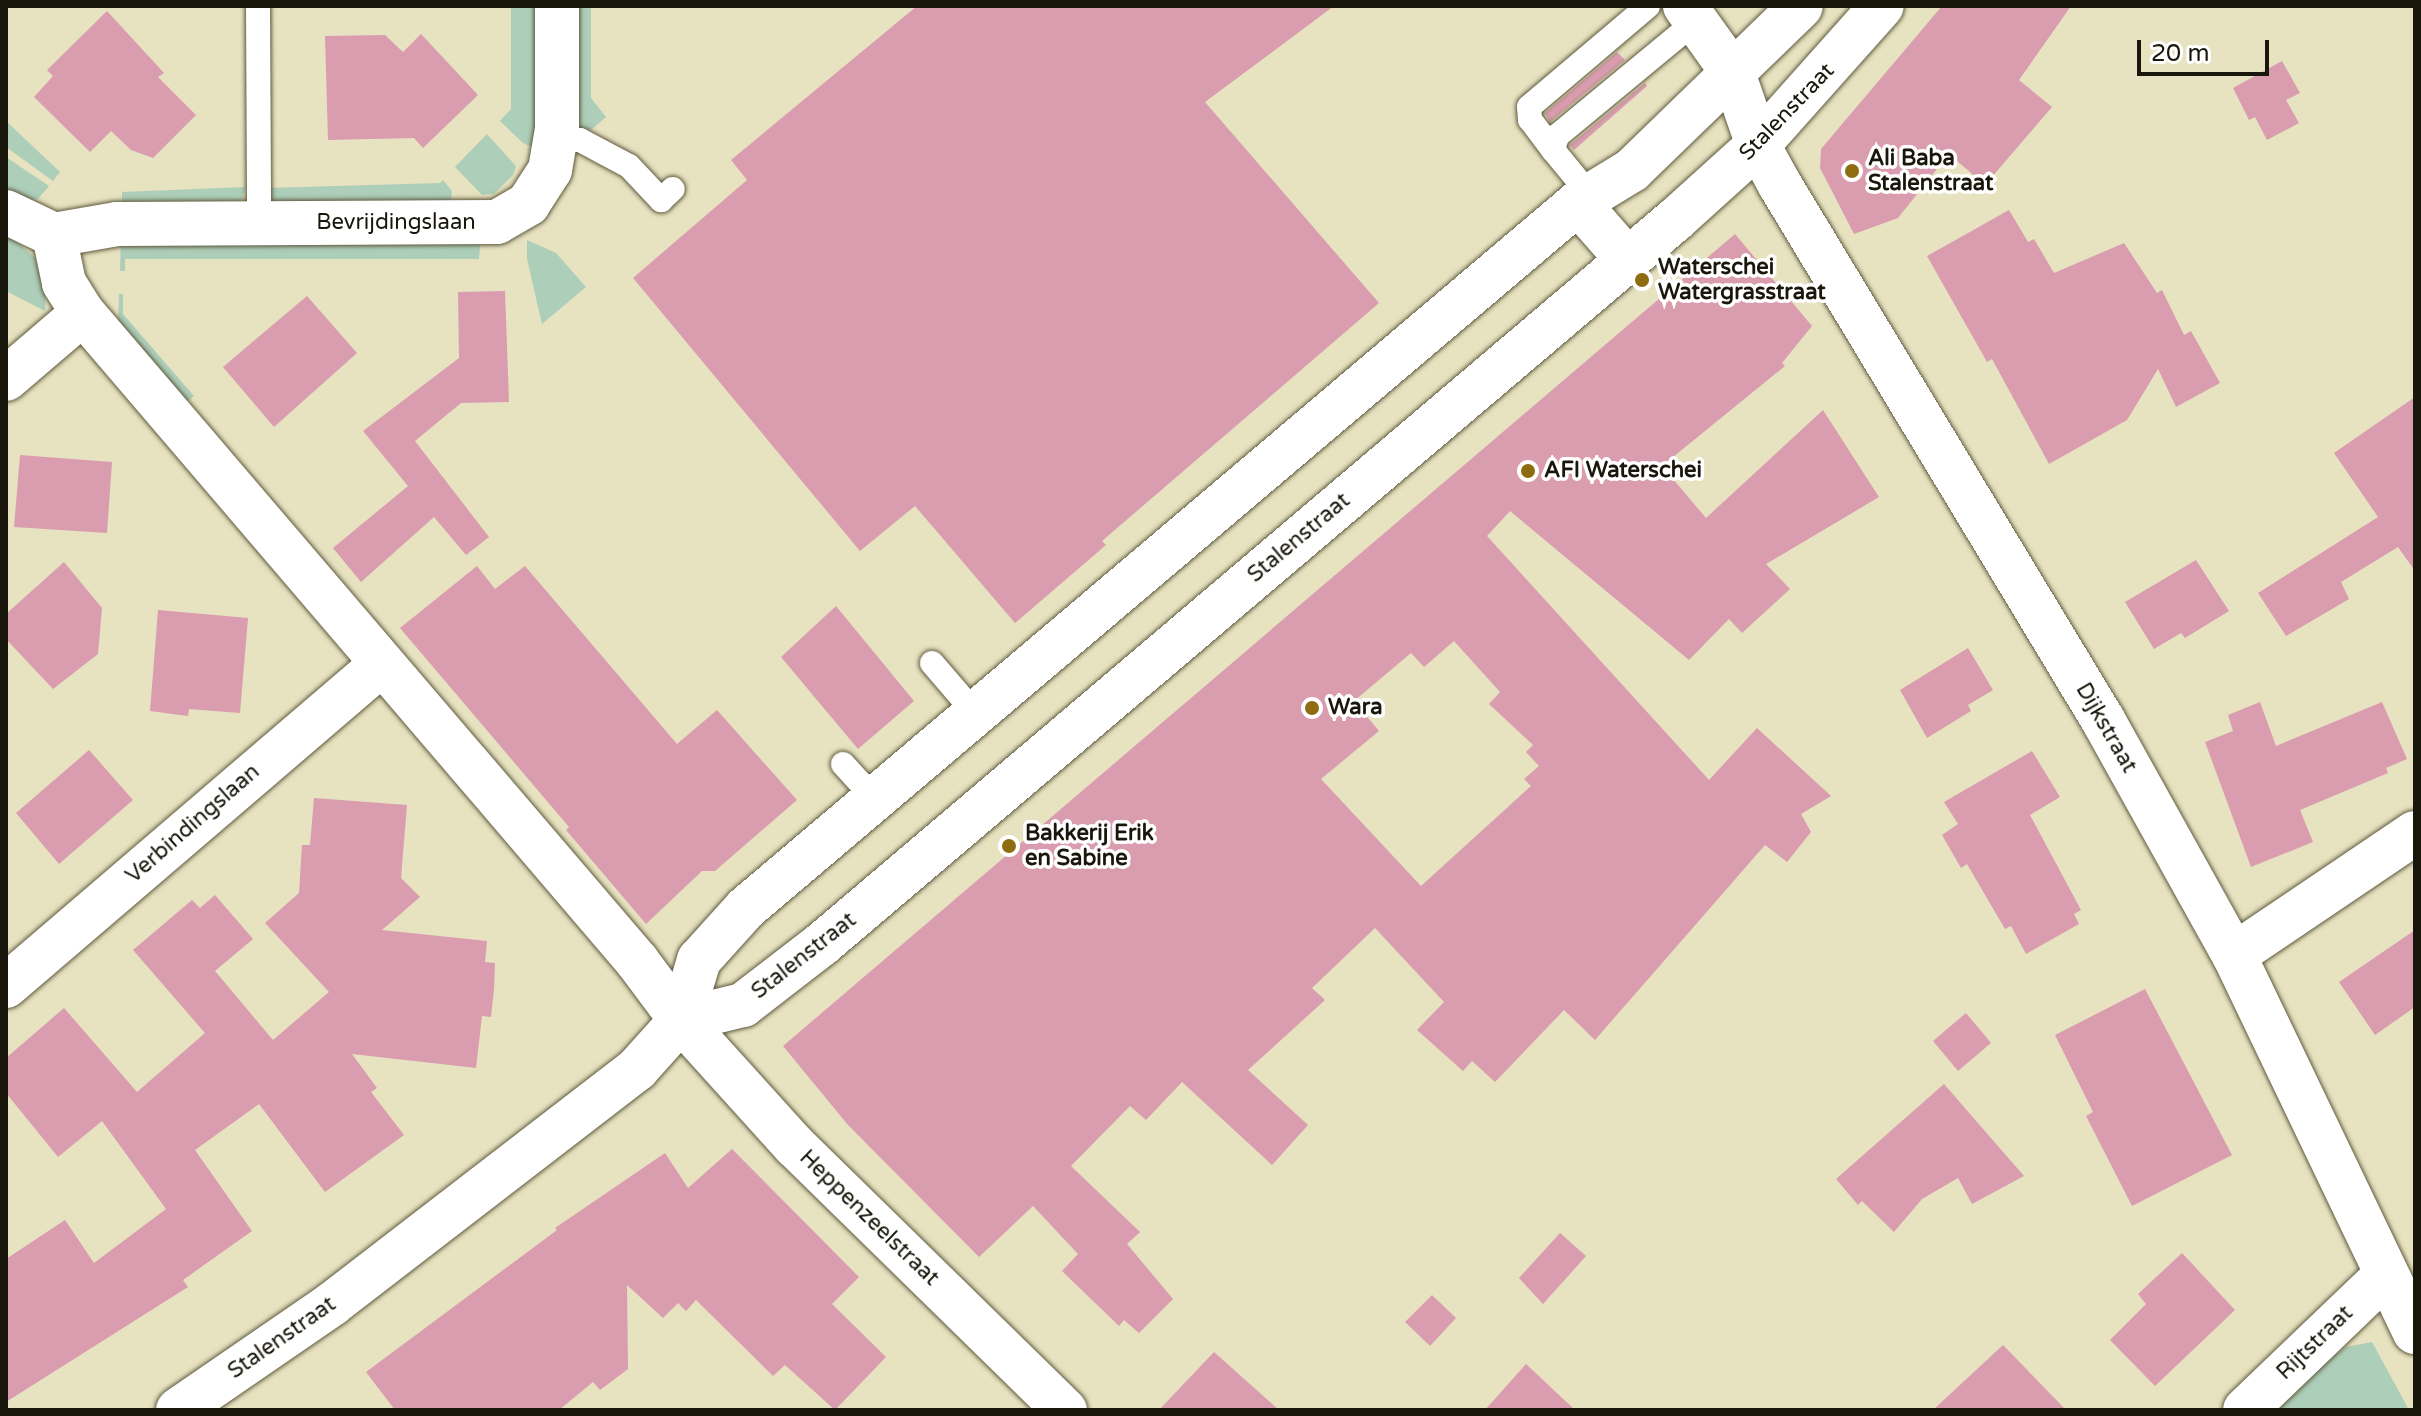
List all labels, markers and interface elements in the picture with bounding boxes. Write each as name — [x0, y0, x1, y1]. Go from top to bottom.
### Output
scale bar — [2141, 24, 2273, 74]
text: 20 m — [2151, 39, 2209, 68]
street label: Stalenstraat — [1734, 58, 1840, 166]
place label: Ali Baba Stalenstraat — [1868, 145, 1993, 196]
marker: Ali Baba Stalenstraat — [1843, 162, 1861, 180]
street label: Bevrijdingslaan — [316, 210, 476, 236]
place label: Waterschei Watergrasstraat — [1658, 254, 1826, 306]
marker: Waterschei Watergrasstraat — [1633, 271, 1651, 289]
place label: AFI Waterschei — [1544, 458, 1702, 484]
marker: AFI Waterschei — [1519, 462, 1537, 480]
street label: Stalenstraat — [1243, 488, 1355, 588]
street label: Dijkstraat — [2070, 678, 2142, 778]
place label: Wara — [1328, 695, 1383, 721]
marker: Wara — [1303, 699, 1321, 717]
street label: Verbindingslaan — [121, 759, 265, 889]
place label: Bakkerij Erik en Sabine — [1025, 820, 1154, 872]
marker: Bakkerij Erik en Sabine — [1000, 837, 1018, 855]
street label: Stalenstraat — [746, 907, 862, 1005]
street label: Heppenzeelstraat — [794, 1145, 944, 1291]
street label: Stalenstraat — [223, 1291, 341, 1385]
street label: Rijtstraat — [2272, 1300, 2358, 1386]

